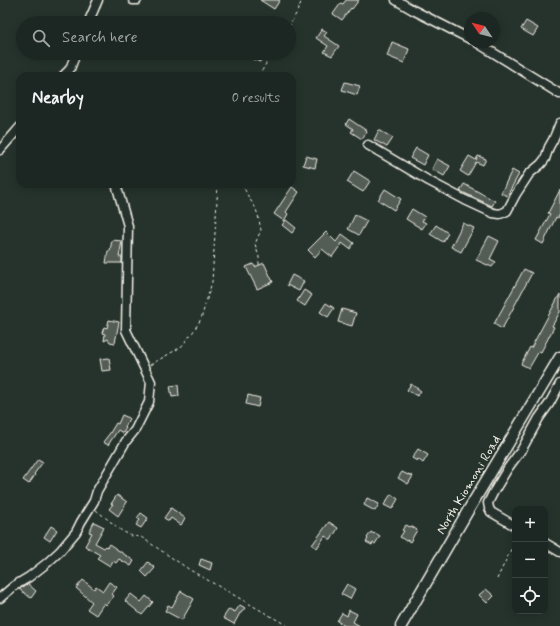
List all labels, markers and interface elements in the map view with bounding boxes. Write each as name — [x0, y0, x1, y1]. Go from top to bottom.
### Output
north arrow — [464, 12, 500, 48]
search box — [16, 16, 296, 60]
icon: search — [30, 27, 52, 49]
text: Search here — [62, 28, 138, 48]
text: Nearby — [32, 87, 84, 109]
text: 0 results — [232, 90, 280, 107]
street label: North Kiomoni Road — [433, 432, 505, 538]
map controls — [512, 506, 548, 614]
button: + — [512, 506, 548, 542]
button: − — [512, 542, 548, 578]
button: locate — [512, 578, 548, 614]

